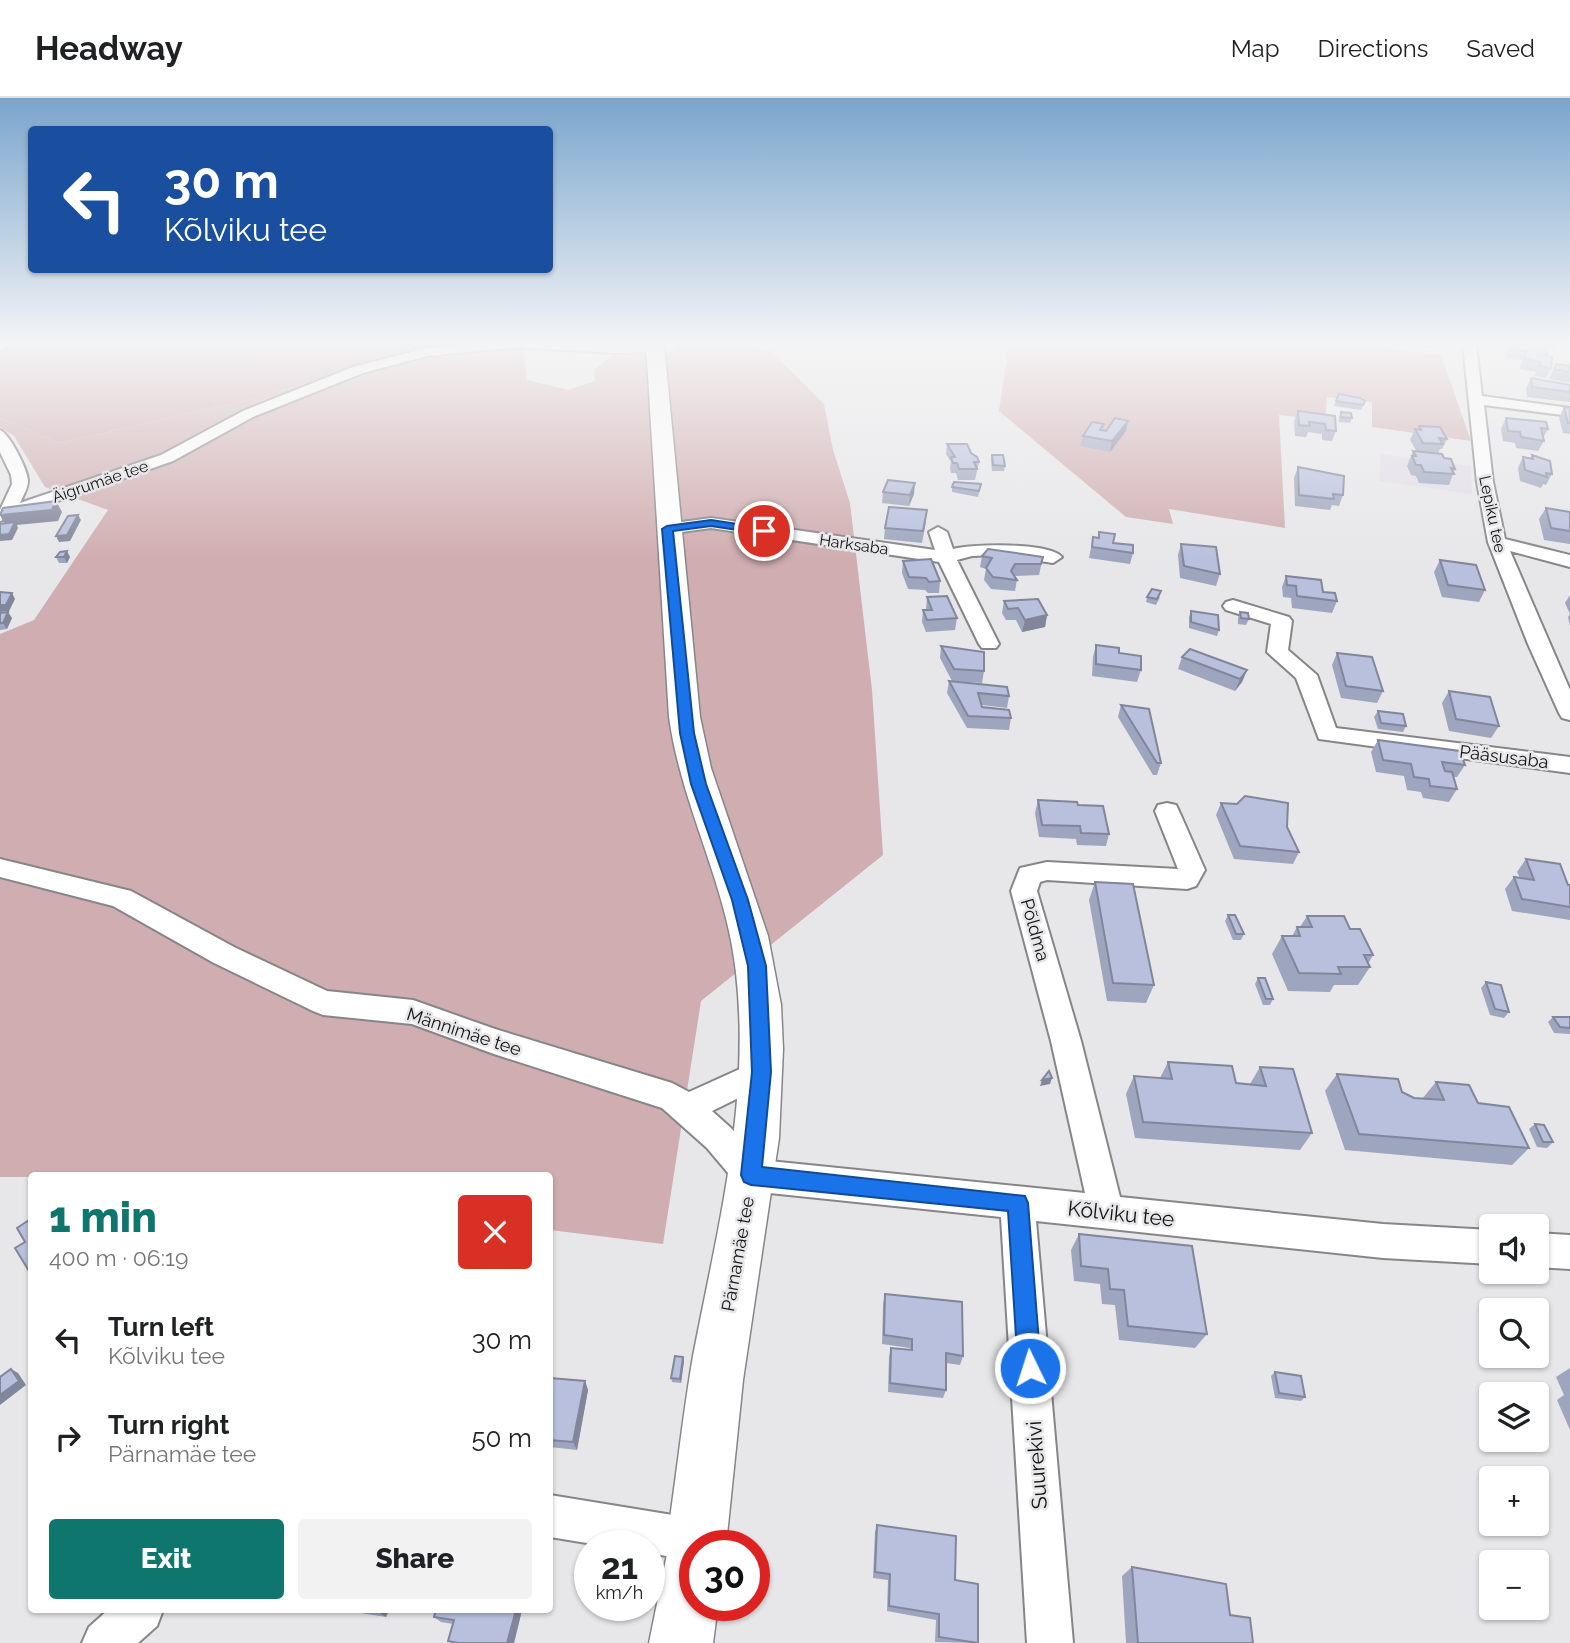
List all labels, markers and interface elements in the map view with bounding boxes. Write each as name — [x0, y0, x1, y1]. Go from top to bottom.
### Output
text: Headway — [35, 29, 183, 68]
text: Map — [1231, 34, 1280, 63]
text: Directions — [1318, 34, 1428, 63]
text: Saved — [1466, 34, 1535, 63]
text: 30 m — [164, 152, 279, 209]
icon: left — [49, 154, 140, 245]
text: Kõlviku tee — [164, 211, 327, 248]
street label: Äigrumäe tee — [49, 455, 151, 507]
street label: Lepiku tee — [1475, 474, 1510, 554]
pin — [734, 501, 794, 561]
icon: arrive — [745, 512, 783, 550]
street label: Harksaba — [818, 530, 890, 559]
street label: Pääsusaba — [1458, 741, 1550, 772]
street label: Põldma — [1017, 896, 1054, 964]
street label: Männimäe tee — [404, 1003, 524, 1060]
text: 1 min — [49, 1193, 157, 1242]
button: close — [458, 1195, 532, 1269]
street label: Pärnamäe tee — [717, 1195, 758, 1313]
street label: Kõlviku tee — [1067, 1195, 1176, 1232]
map controls — [1479, 1214, 1549, 1620]
button: sound — [1479, 1214, 1549, 1284]
text: 400 m · 06:19 — [49, 1244, 188, 1271]
button: search — [1479, 1298, 1549, 1368]
text: Turn left — [108, 1312, 214, 1342]
icon: left — [49, 1321, 87, 1359]
text: 30 m — [472, 1325, 532, 1355]
position arrow — [993, 1331, 1067, 1405]
text: Kõlviku tee — [108, 1342, 225, 1369]
button: layers — [1479, 1382, 1549, 1452]
text: Turn right — [108, 1410, 229, 1440]
icon: right — [49, 1419, 87, 1457]
street label: Suurekivi — [1021, 1420, 1052, 1510]
text: 50 m — [471, 1423, 532, 1453]
text: Pärnamäe tee — [108, 1440, 256, 1467]
button: + — [1479, 1466, 1549, 1536]
button: Exit — [49, 1519, 284, 1599]
button: Share — [298, 1519, 532, 1599]
speed limit sign: 30 — [679, 1530, 770, 1621]
text: 21 — [601, 1546, 638, 1587]
button: − — [1479, 1550, 1549, 1620]
text: km/h — [596, 1582, 643, 1603]

